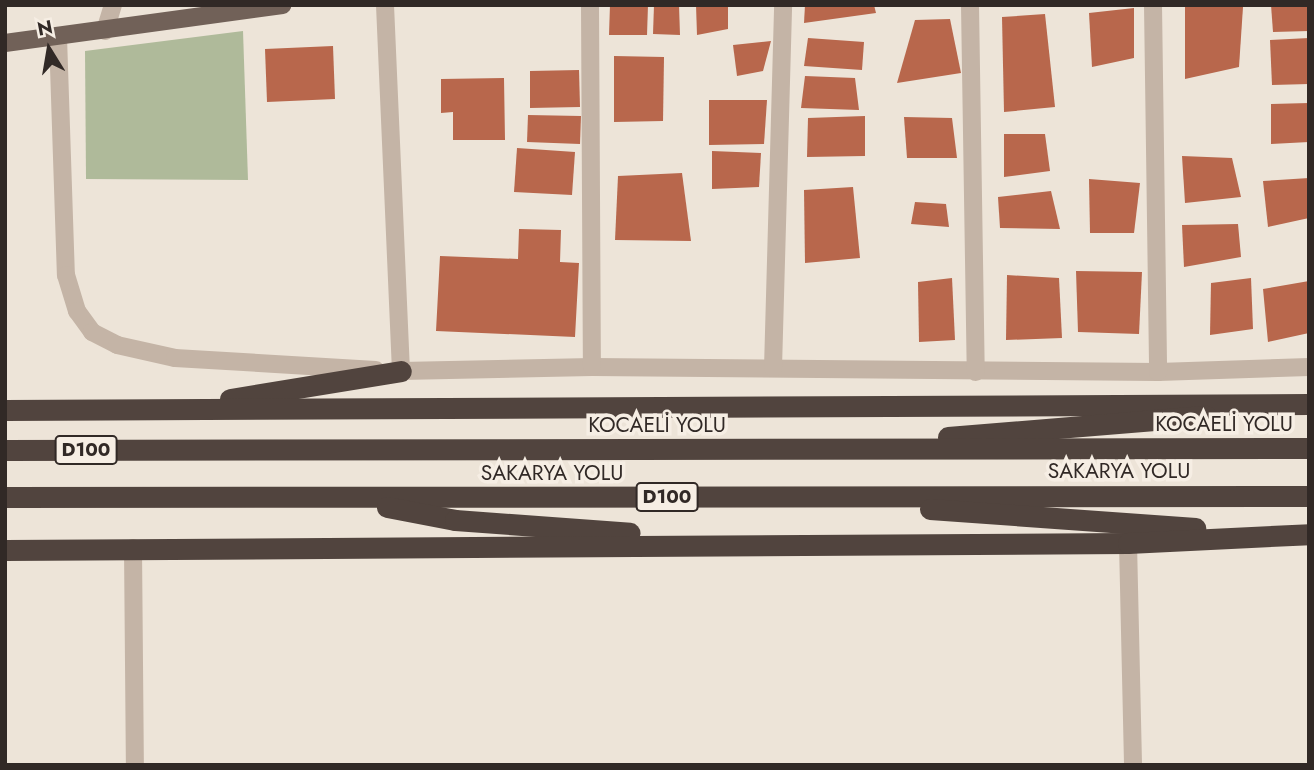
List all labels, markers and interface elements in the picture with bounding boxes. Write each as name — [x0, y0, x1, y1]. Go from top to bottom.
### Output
text: N — [35, 13, 55, 43]
north arrow — [14, 14, 84, 84]
street label: KOCAELİ YOLU — [1155, 411, 1293, 437]
street label: KOCAELİ YOLU — [588, 412, 726, 438]
road number: D100 — [55, 435, 118, 466]
street label: SAKARYA YOLU — [1048, 458, 1190, 484]
street label: SAKARYA YOLU — [481, 460, 623, 486]
road number: D100 — [636, 482, 698, 512]

